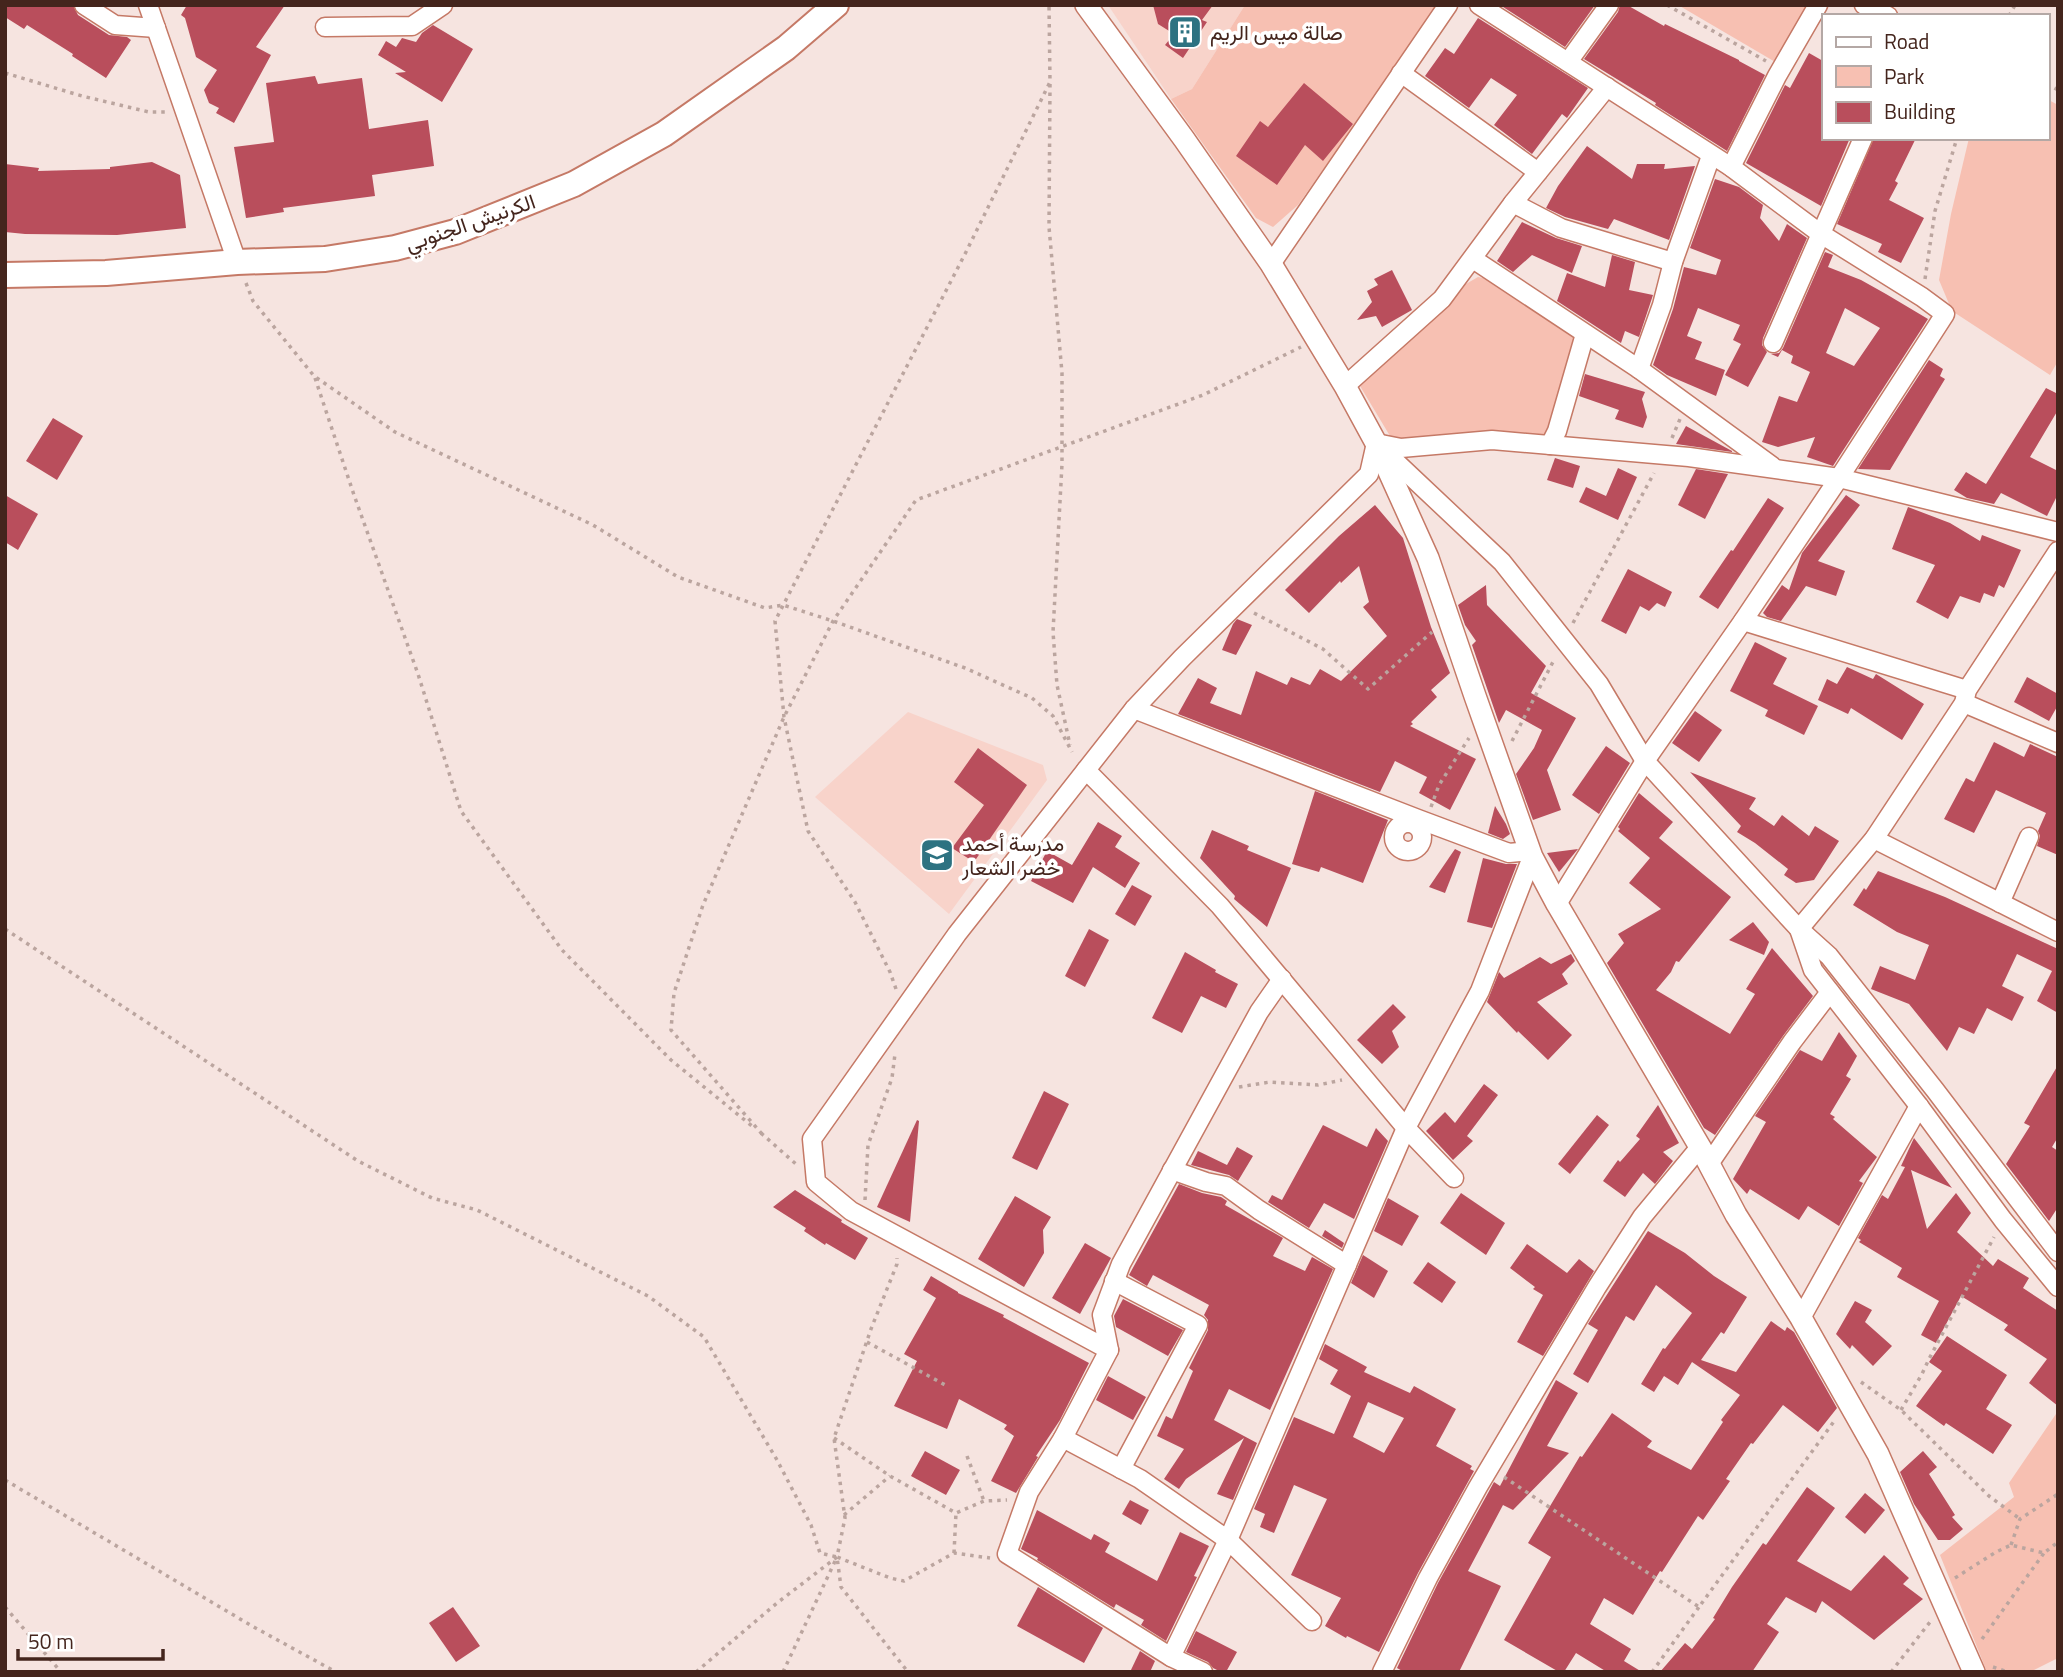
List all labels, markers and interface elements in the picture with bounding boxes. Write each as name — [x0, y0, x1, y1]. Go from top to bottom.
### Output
building icon: صالة ميس الريم — [1166, 13, 1204, 51]
legend — [1822, 14, 2049, 140]
place label: صالة ميس الريم — [1210, 16, 1343, 48]
text: Road — [1884, 25, 1929, 57]
text: Park — [1884, 60, 1924, 92]
text: Building — [1884, 95, 1956, 127]
street label: الكرنيش الجنوبي — [401, 185, 540, 261]
place label: مدرسة أحمد خضر الشعار — [961, 827, 1064, 883]
school or university icon: مدرسة أحمد خضر الشعار — [918, 836, 956, 874]
scale bar — [18, 1618, 163, 1662]
text: 50 m — [28, 1625, 74, 1657]

